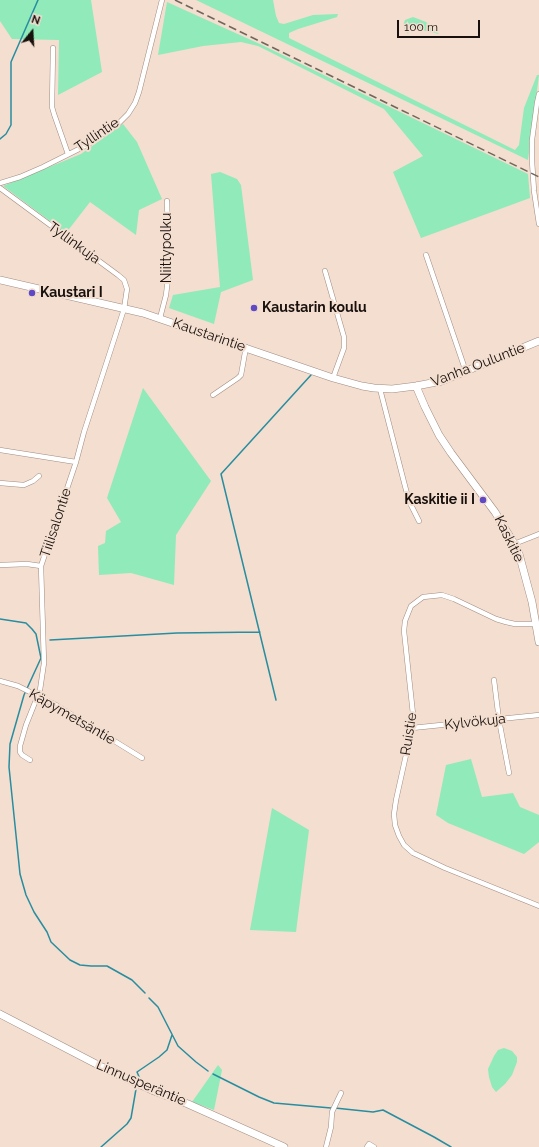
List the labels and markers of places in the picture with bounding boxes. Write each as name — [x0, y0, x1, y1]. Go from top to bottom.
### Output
place label: Kaustari I — [40, 285, 103, 301]
marker: Kaustari I — [27, 288, 37, 298]
place label: Kaustarin koulu — [262, 300, 367, 316]
marker: Kaustarin koulu — [249, 303, 259, 313]
place label: Kaskitie ii I — [404, 492, 475, 508]
marker: Kaskitie ii I — [478, 495, 488, 505]

